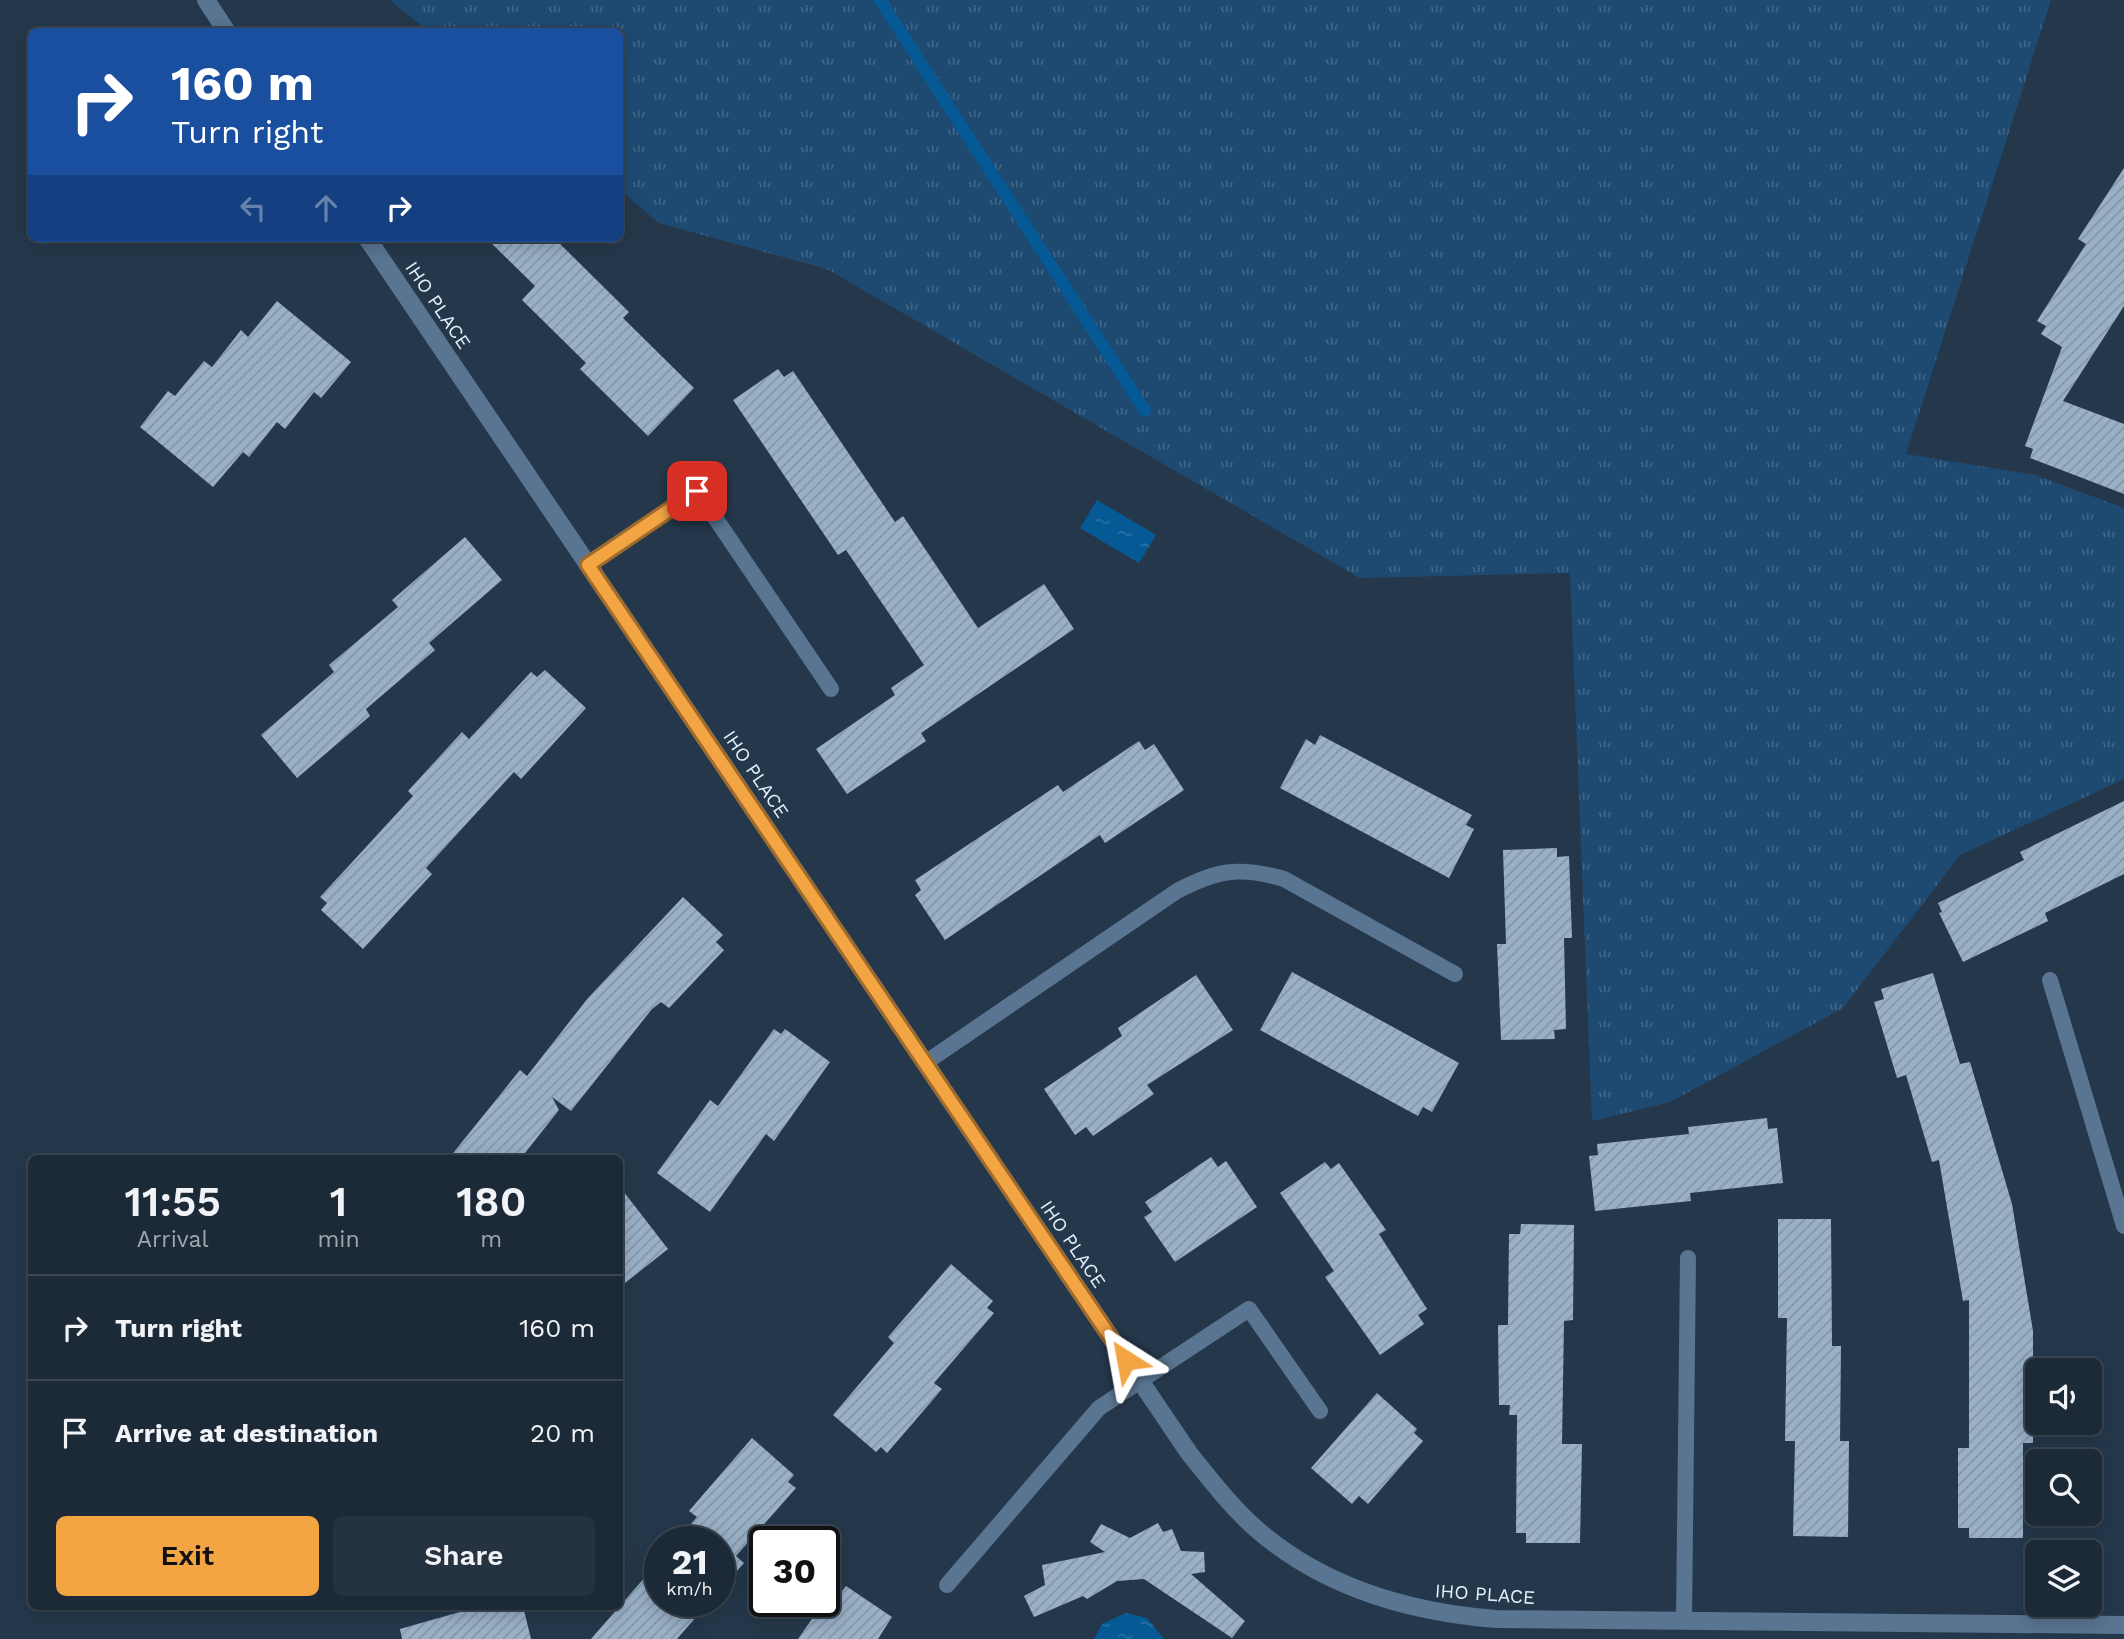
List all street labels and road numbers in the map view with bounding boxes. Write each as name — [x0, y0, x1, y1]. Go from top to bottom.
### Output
street label: IHO PLACE — [400, 257, 476, 353]
street label: IHO PLACE — [718, 726, 794, 822]
street label: IHO PLACE — [1035, 1196, 1111, 1292]
street label: IHO PLACE — [1434, 1579, 1536, 1609]

